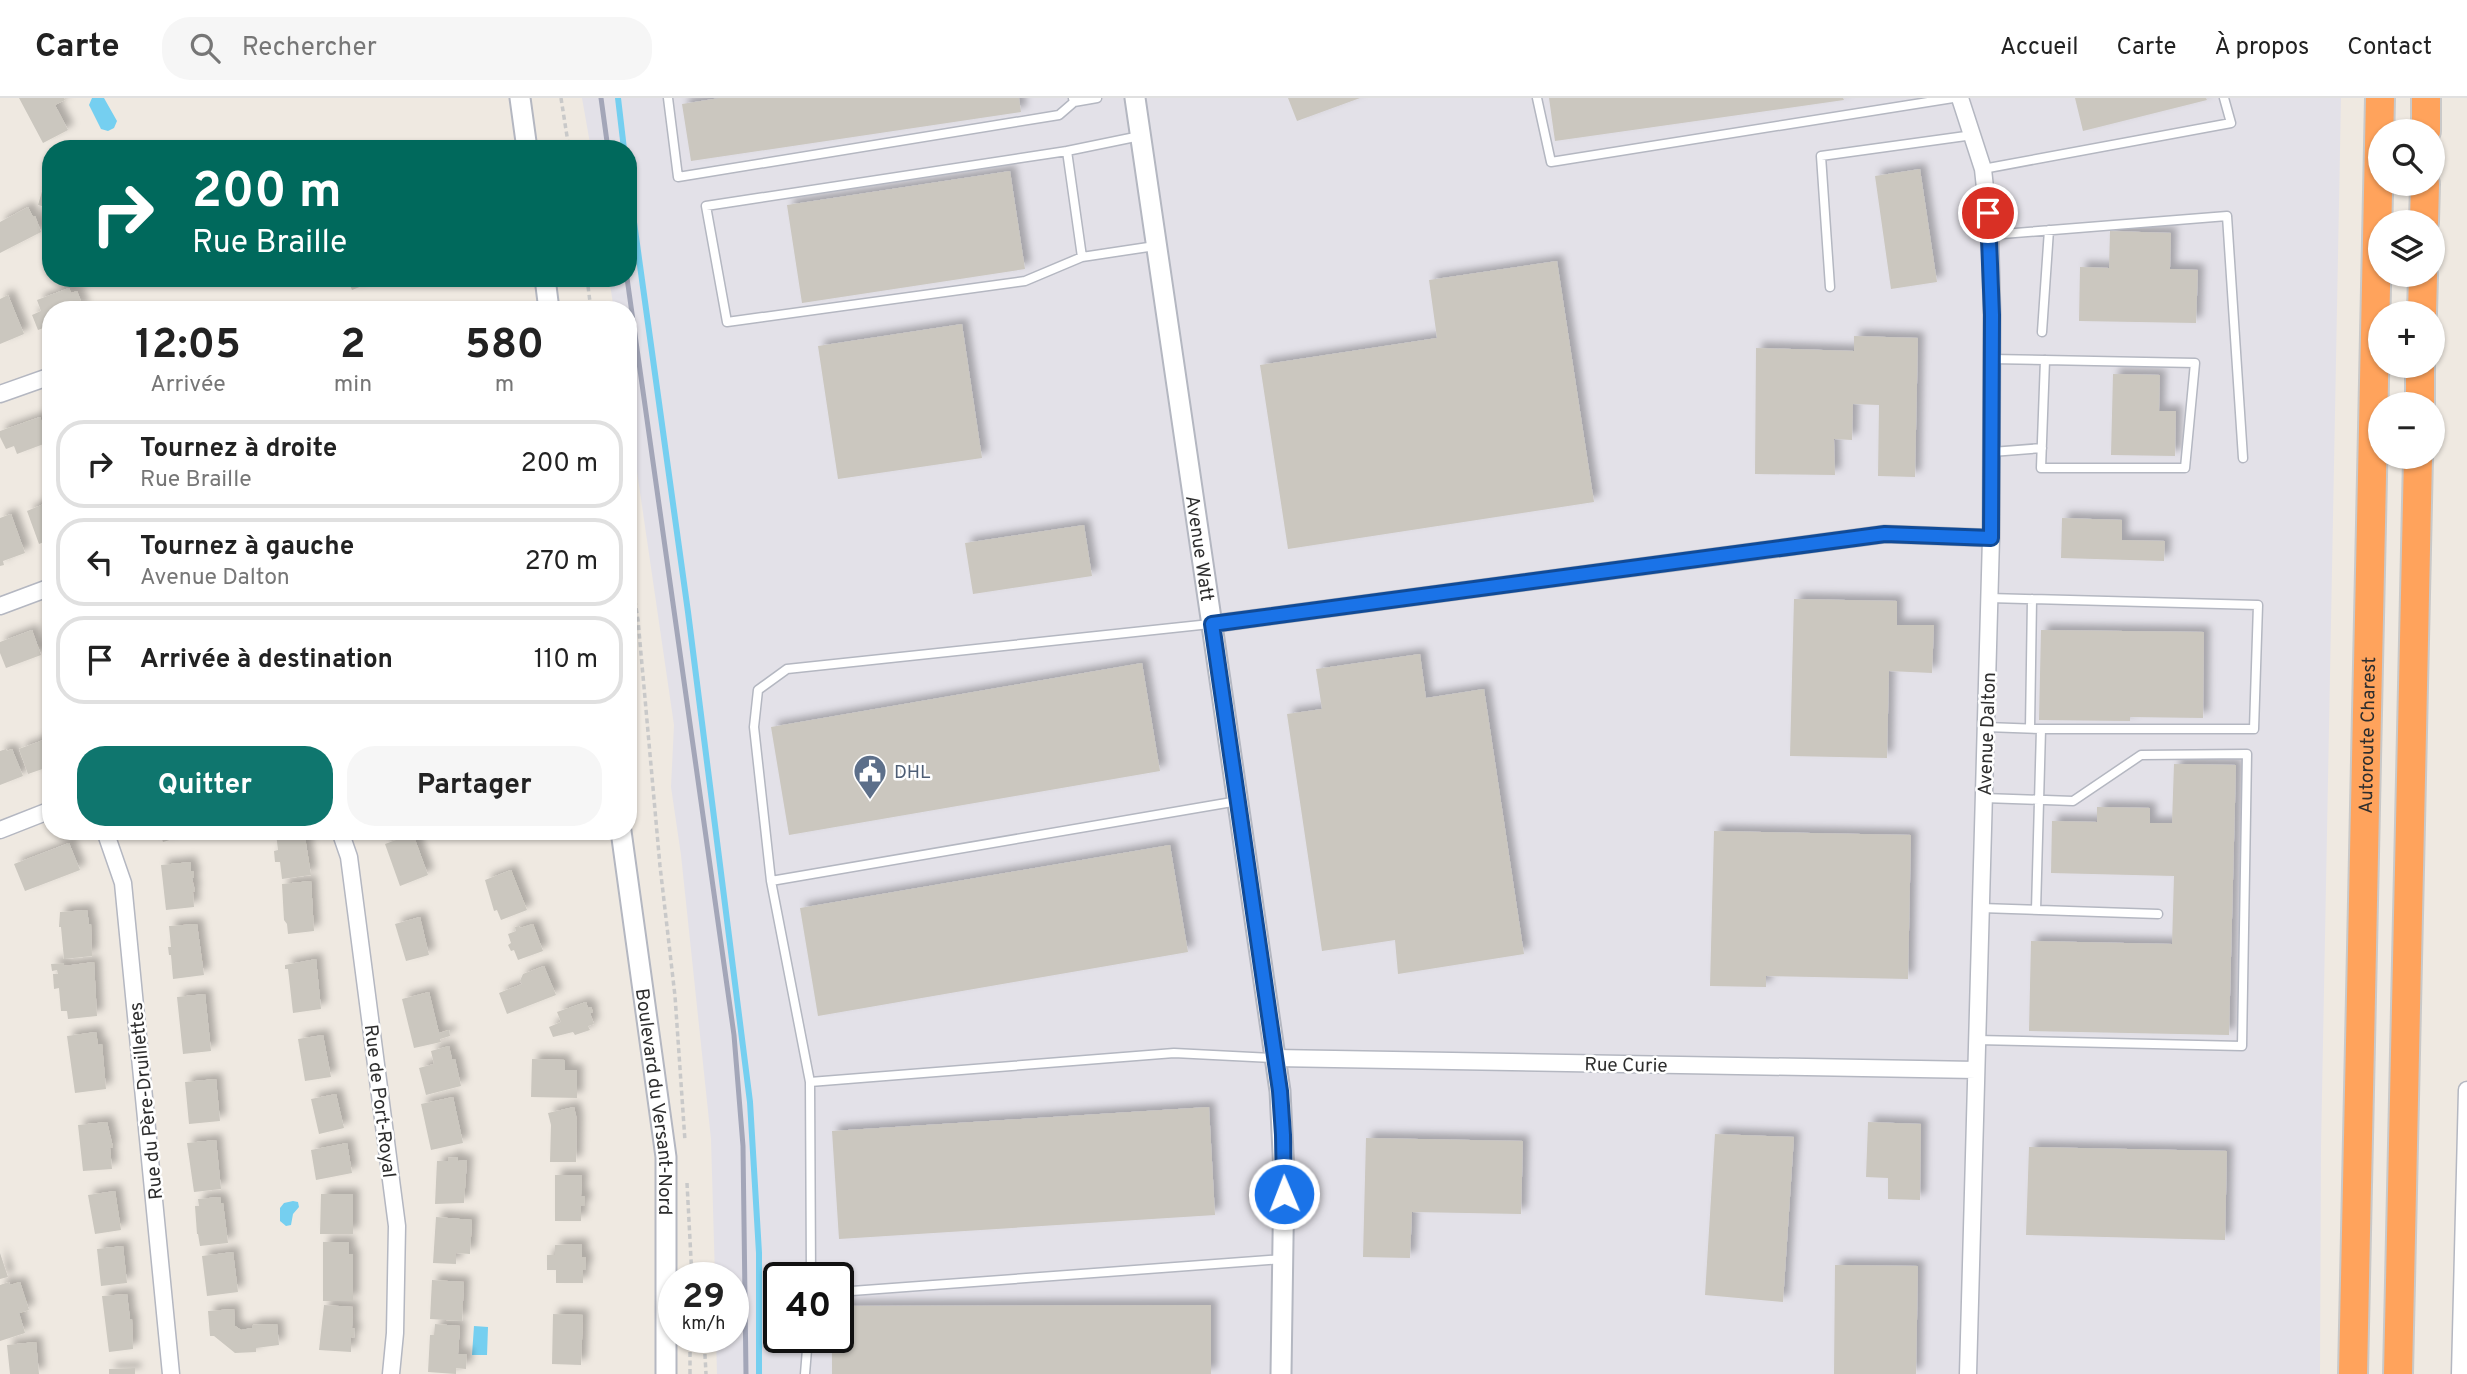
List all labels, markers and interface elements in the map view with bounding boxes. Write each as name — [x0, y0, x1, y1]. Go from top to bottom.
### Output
search box — [162, 17, 652, 80]
text: Carte — [35, 27, 120, 69]
icon: search — [186, 29, 224, 67]
text: Rechercher — [242, 32, 377, 65]
text: Accueil — [2000, 33, 2079, 63]
text: Carte — [2117, 33, 2176, 63]
text: À propos — [2214, 33, 2309, 63]
text: Contact — [2347, 33, 2432, 63]
map controls — [2368, 119, 2445, 469]
button: search — [2368, 119, 2445, 196]
text: 200 m — [192, 163, 342, 225]
icon: right — [77, 168, 168, 259]
pin — [1958, 183, 2018, 243]
icon: arrive — [1969, 194, 2007, 232]
button: layers — [2368, 210, 2445, 287]
text: Rue Braille — [192, 224, 347, 264]
button: + — [2368, 301, 2445, 378]
text: 12:05 — [135, 320, 241, 373]
text: 2 — [340, 320, 366, 373]
text: 580 — [465, 320, 544, 373]
text: Arrivée — [150, 371, 226, 400]
text: min — [334, 371, 372, 400]
text: m — [495, 371, 514, 400]
button: − — [2368, 392, 2445, 469]
text: Tournez à droite — [140, 433, 337, 466]
icon: right — [81, 445, 119, 483]
text: 200 m — [521, 448, 598, 481]
text: Rue Braille — [140, 466, 252, 495]
street label: Avenue Watt — [1179, 494, 1218, 603]
text: Tournez à gauche — [140, 531, 354, 564]
icon: left — [81, 543, 119, 581]
text: 270 m — [525, 546, 598, 579]
text: Avenue Dalton — [140, 564, 290, 593]
icon: arrive — [81, 641, 119, 679]
text: Arrivée à destination — [140, 644, 393, 677]
text: 110 m — [534, 644, 598, 677]
street label: Autoroute Charest — [2355, 656, 2382, 814]
street label: Avenue Dalton — [1974, 672, 2002, 796]
button: Quitter — [77, 746, 333, 826]
button: Partager — [347, 746, 602, 826]
public building icon: DHL — [851, 752, 889, 801]
place label: DHL — [894, 761, 931, 785]
street label: Boulevard du Versant-Nord — [629, 987, 676, 1215]
street label: Rue du Père-Druillettes — [125, 1001, 169, 1201]
street label: Rue de Port-Royal — [358, 1023, 400, 1179]
street label: Rue Curie — [1584, 1053, 1668, 1079]
position arrow — [1247, 1157, 1321, 1231]
speed limit sign: 40 — [763, 1262, 854, 1353]
text: 29 — [682, 1276, 725, 1320]
text: km/h — [682, 1313, 725, 1336]

